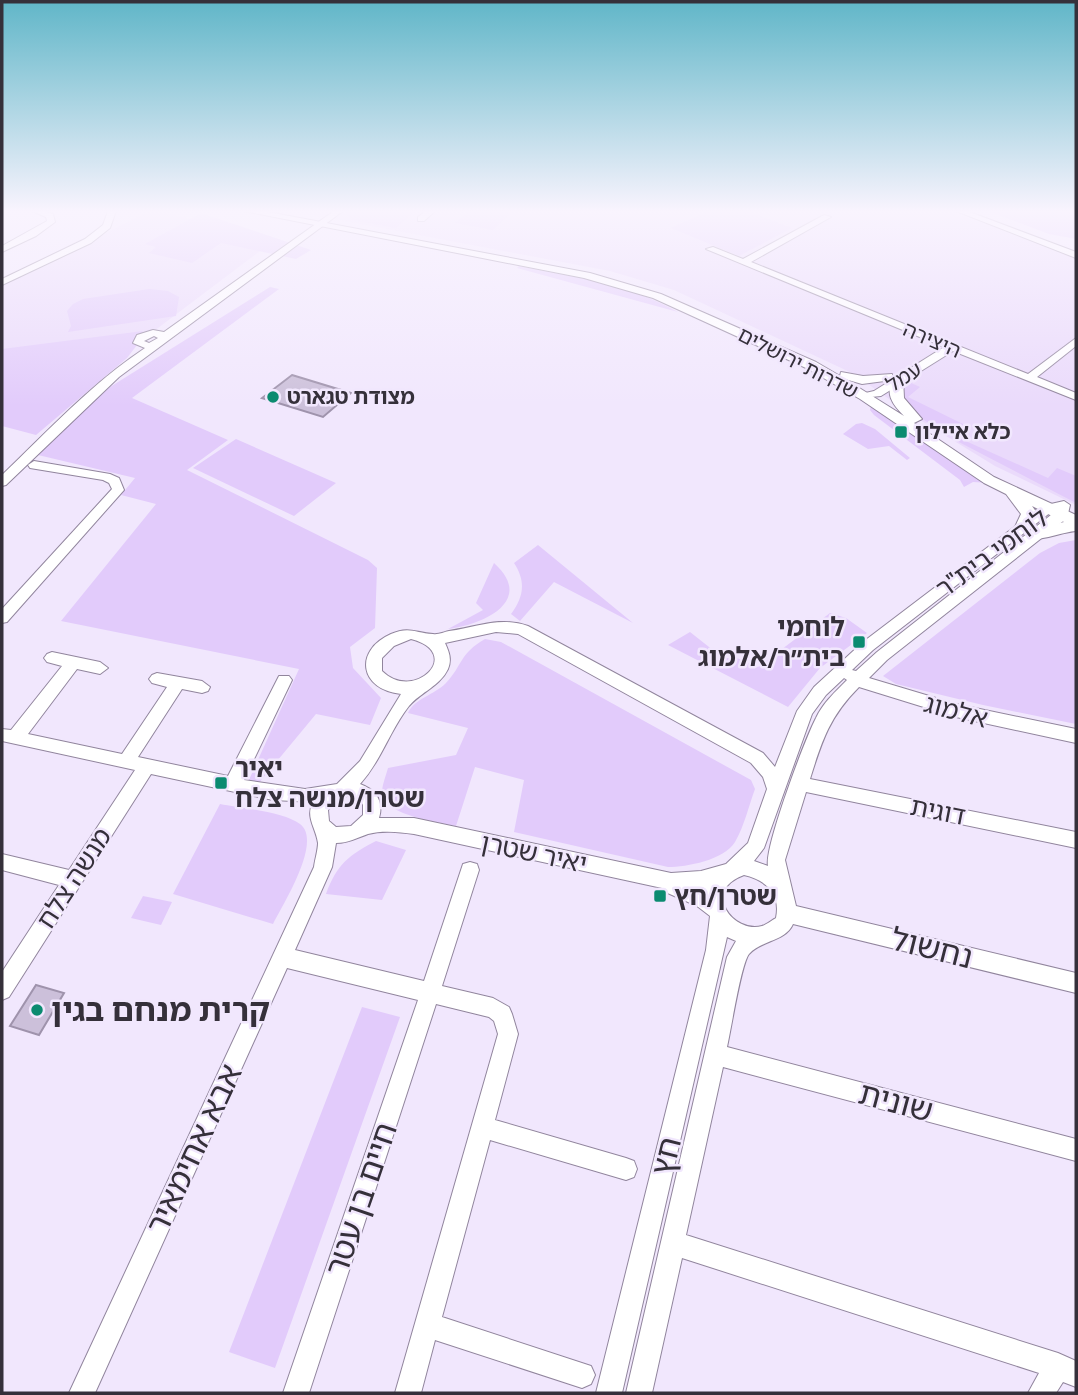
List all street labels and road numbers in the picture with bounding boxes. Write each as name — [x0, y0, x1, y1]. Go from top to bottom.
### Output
street label: היצירה — [899, 316, 965, 363]
street label: שדרות ירושלים — [734, 322, 863, 404]
street label: עמל — [881, 356, 926, 397]
street label: לוחמי בית"ר — [930, 502, 1054, 604]
street label: אלמוג — [921, 687, 991, 735]
street label: דוגית — [908, 790, 968, 832]
street label: מנשה צלח — [30, 822, 118, 934]
street label: יאיר שטרן — [478, 826, 590, 880]
street label: נחשול — [887, 919, 977, 976]
street label: אבא אחימאיר — [137, 1058, 250, 1240]
street label: שונית — [855, 1073, 938, 1130]
street label: חיים בן עטר — [316, 1117, 405, 1281]
street label: חץ — [642, 1133, 689, 1179]

